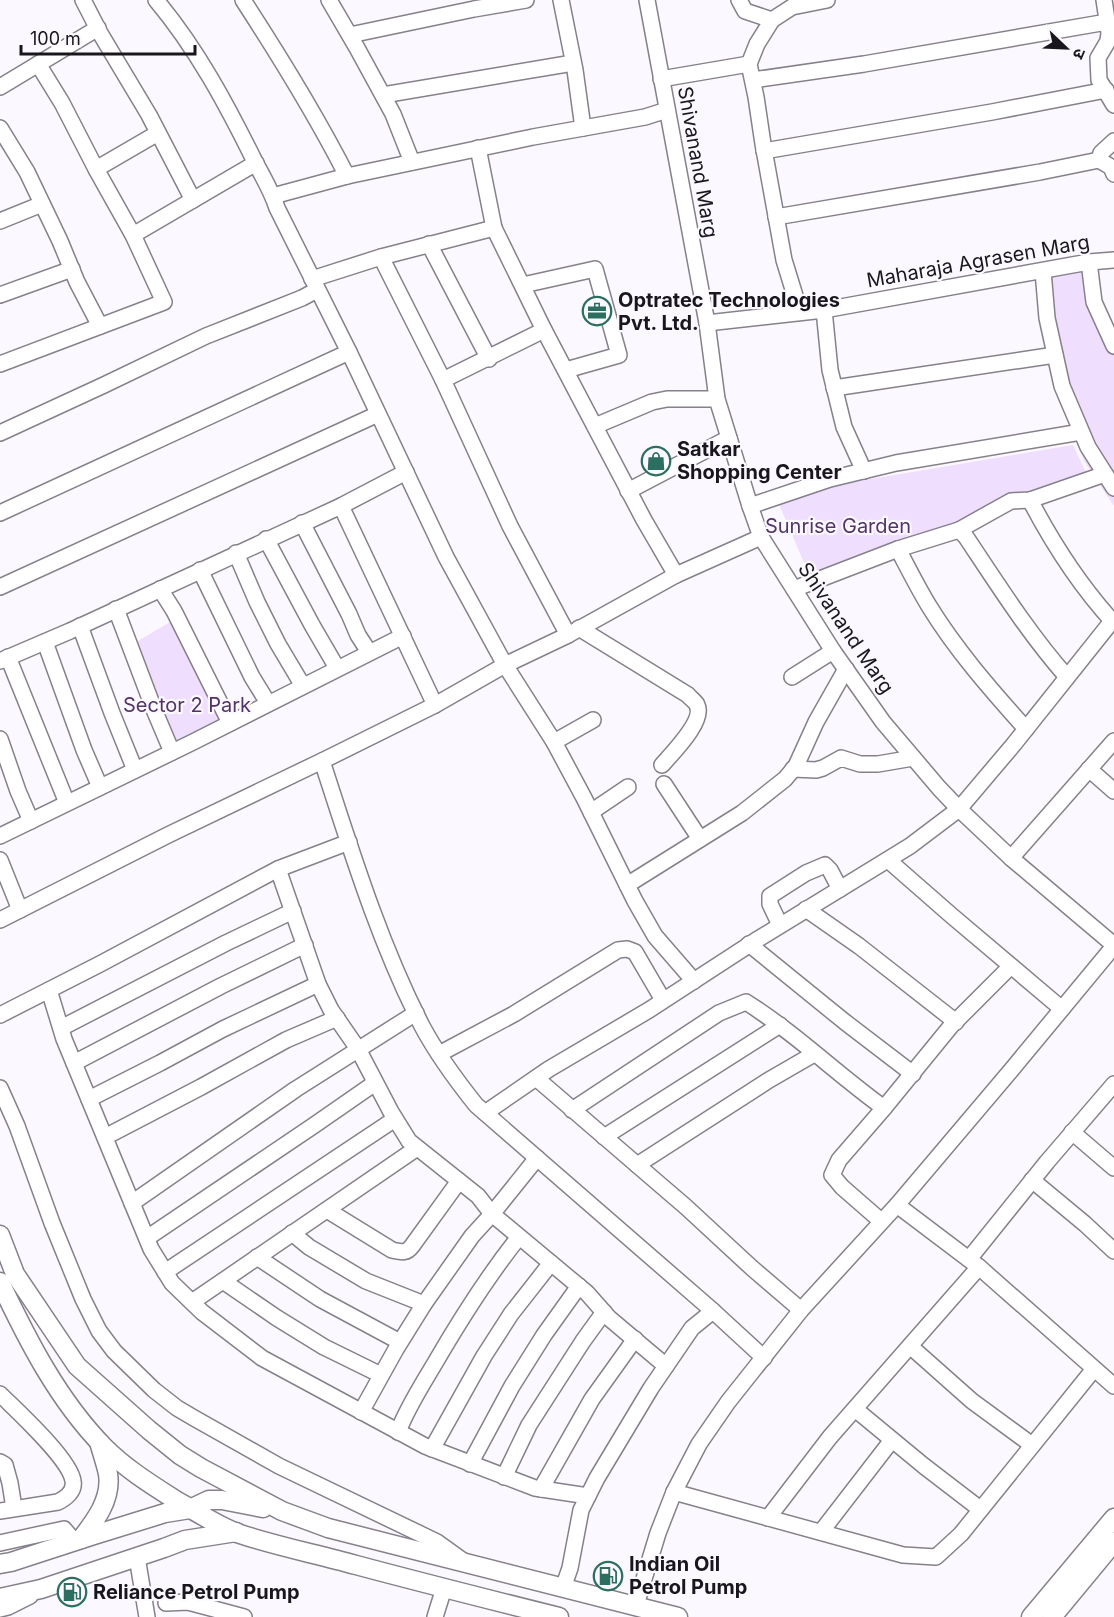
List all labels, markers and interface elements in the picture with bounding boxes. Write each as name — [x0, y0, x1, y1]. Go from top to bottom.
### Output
scale bar — [21, 18, 195, 56]
north arrow — [1036, 18, 1096, 78]
text: 100 m — [30, 28, 81, 49]
text: उ — [1069, 46, 1091, 63]
street label: Shivanand Marg — [673, 84, 723, 240]
street label: Maharaja Agrasen Marg — [865, 230, 1091, 292]
place label: Optratec Technologies Pvt. Ltd. — [618, 288, 840, 335]
office icon: Optratec Technologies Pvt. Ltd. — [581, 295, 613, 327]
place label: Satkar Shopping Center — [677, 437, 842, 484]
shop icon: Satkar Shopping Center — [640, 445, 672, 477]
park label: Sunrise Garden — [765, 514, 911, 538]
street label: Shivanand Marg — [793, 558, 899, 698]
park label: Sector 2 Park — [123, 693, 251, 717]
place label: Indian Oil Petrol Pump — [629, 1552, 747, 1599]
fuel station icon: Indian Oil Petrol Pump — [592, 1560, 624, 1592]
fuel station icon: Reliance Petrol Pump — [56, 1576, 88, 1608]
place label: Reliance Petrol Pump — [93, 1580, 300, 1604]

